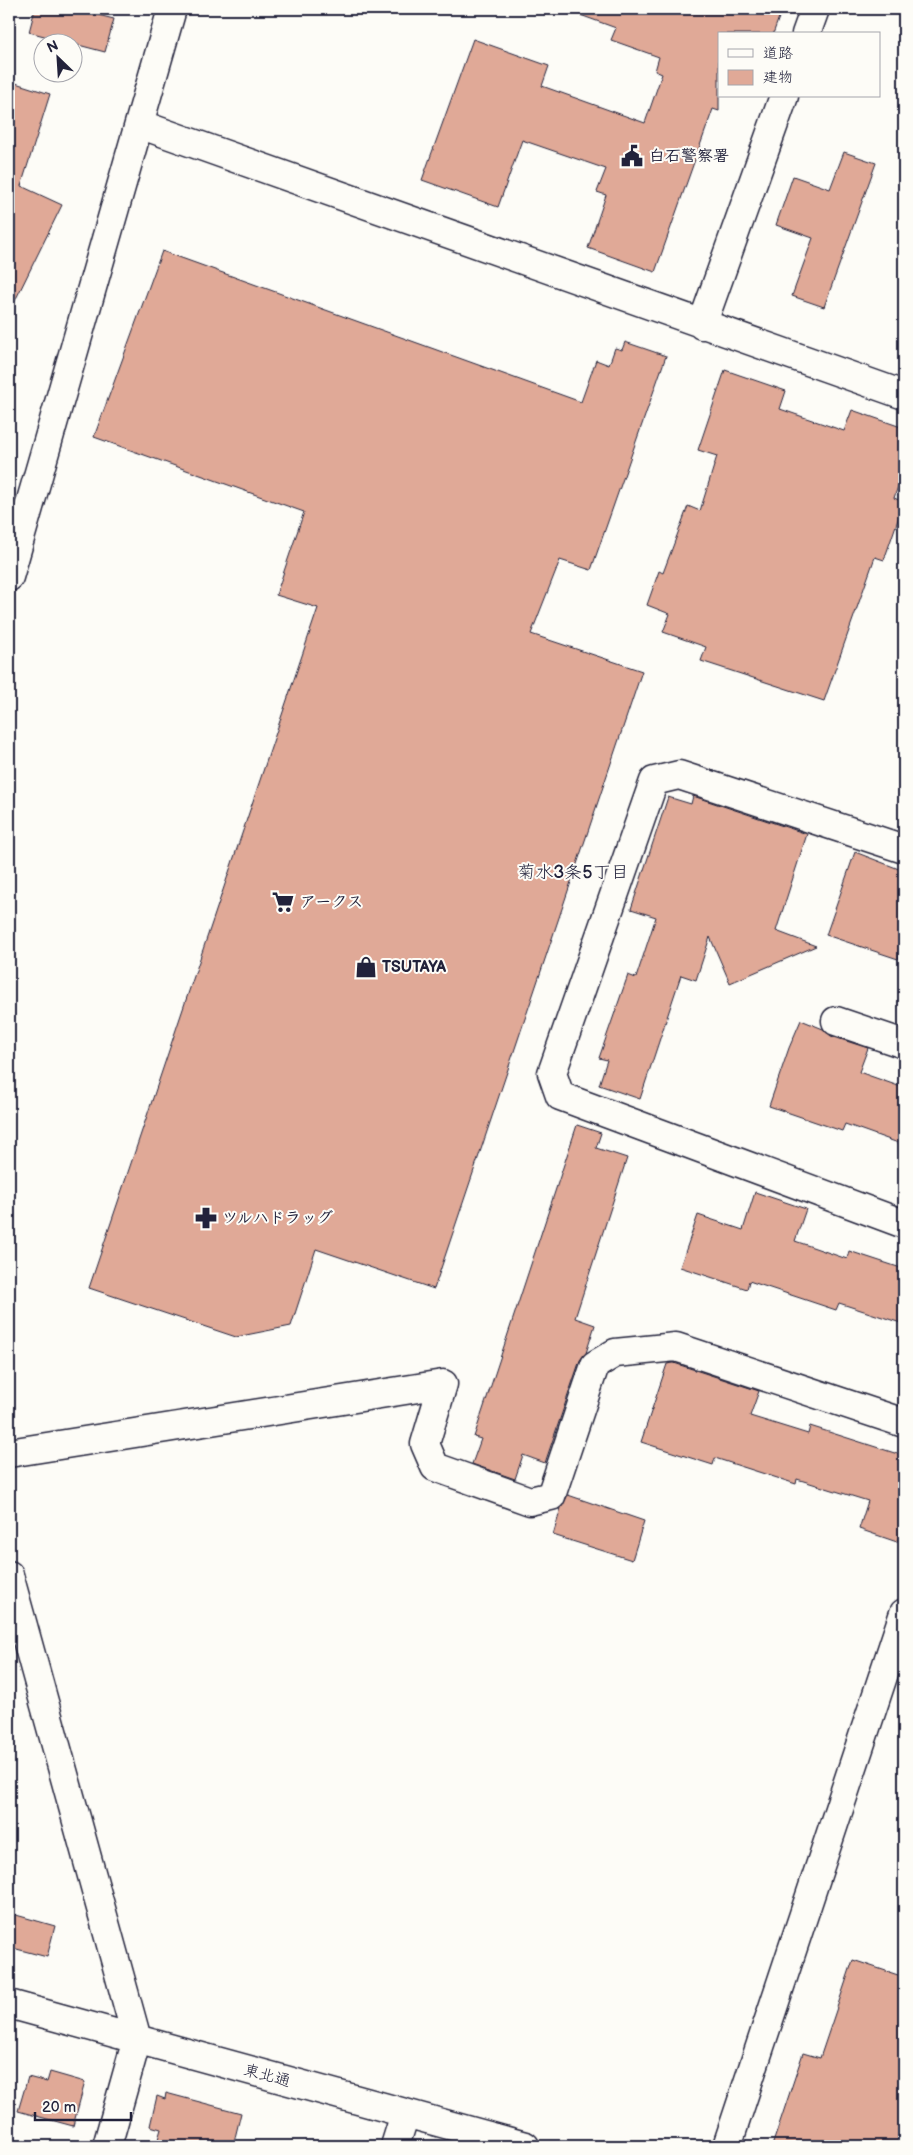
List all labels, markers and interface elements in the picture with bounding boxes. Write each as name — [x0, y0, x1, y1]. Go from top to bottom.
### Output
north arrow — [32, 32, 82, 82]
legend — [718, 32, 880, 98]
text: N — [44, 37, 61, 57]
text: 道路 — [763, 44, 793, 63]
text: 建物 — [763, 68, 793, 87]
public building icon: 白石警察署 — [619, 143, 645, 169]
place label: 白石警察署 — [649, 147, 729, 166]
district label: 菊水3条5丁目 — [517, 862, 629, 883]
supermarket icon: アークス — [270, 889, 296, 915]
place label: アークス — [300, 893, 363, 912]
shop icon: TSUTAYA — [353, 954, 379, 980]
place label: TSUTAYA — [382, 958, 446, 977]
pharmacy icon: ツルハドラッグ — [193, 1205, 219, 1231]
place label: ツルハドラッグ — [222, 1209, 333, 1228]
street label: 東北通 — [241, 2061, 293, 2091]
scale bar — [35, 2090, 131, 2122]
text: 20 m — [42, 2098, 76, 2117]

